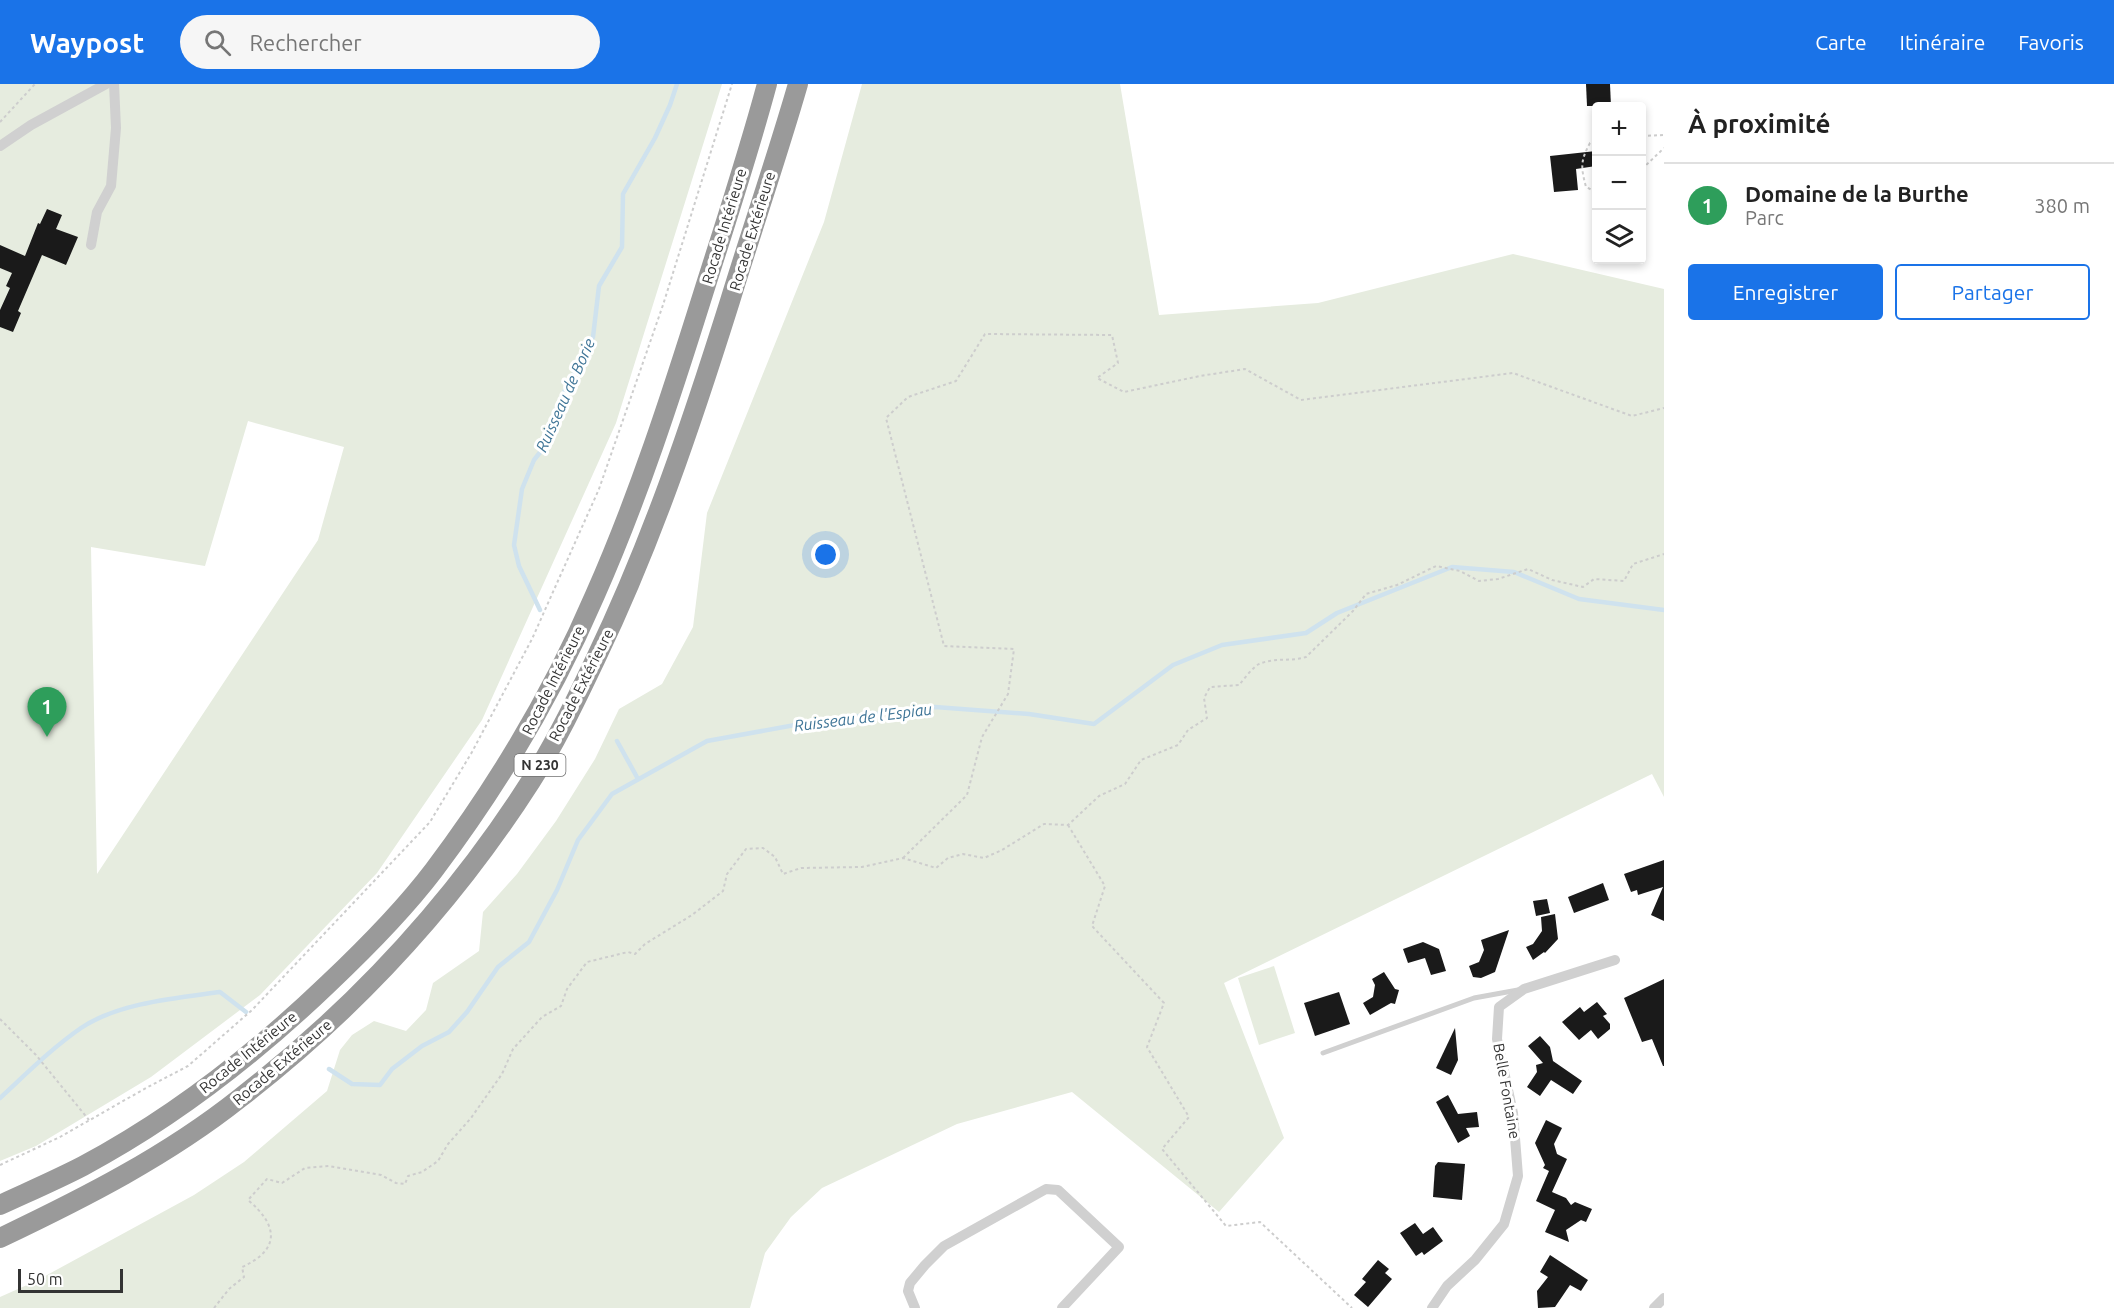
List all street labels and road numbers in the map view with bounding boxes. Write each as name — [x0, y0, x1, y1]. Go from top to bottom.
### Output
street label: Rocade Intérieure — [698, 166, 750, 286]
street label: Rocade Extérieure — [726, 169, 778, 293]
street label: Rocade Intérieure — [518, 623, 588, 737]
street label: Rocade Extérieure — [545, 626, 617, 744]
road number: N 230 — [514, 754, 566, 776]
street label: Rocade Intérieure — [196, 1008, 300, 1096]
street label: Rocade Extérieure — [229, 1016, 335, 1108]
street label: Belle Fontaine — [1490, 1042, 1524, 1140]

